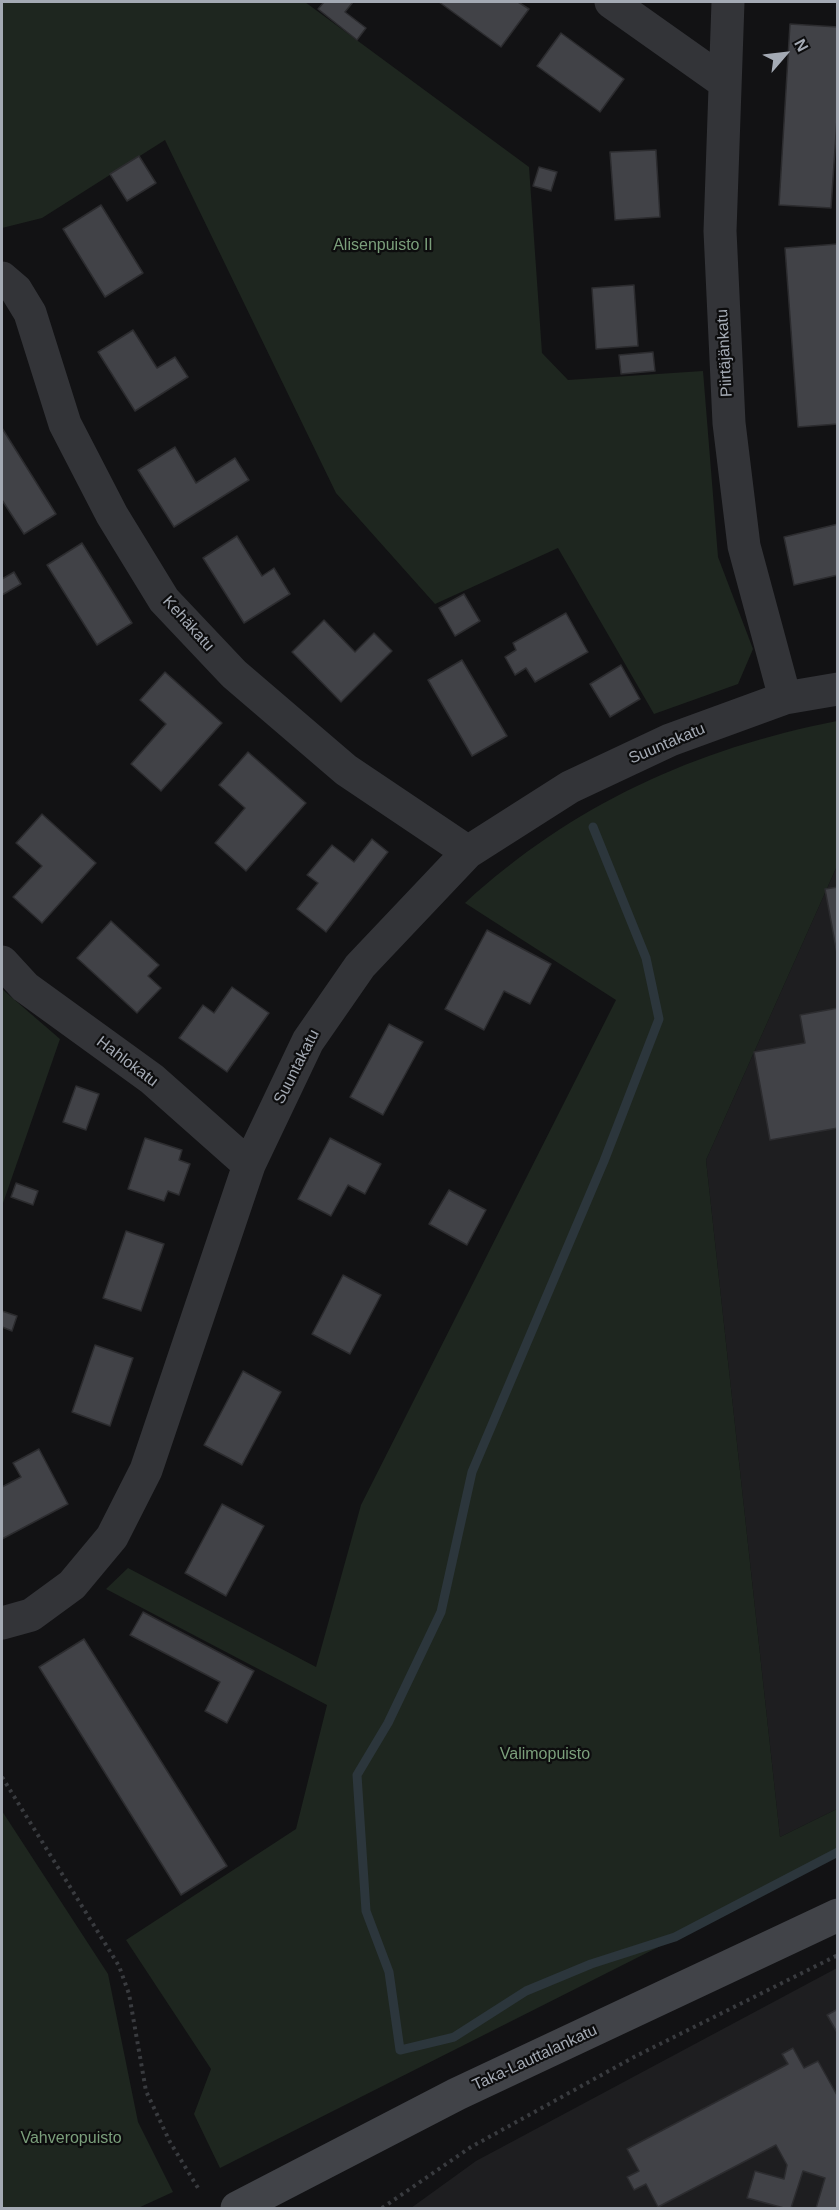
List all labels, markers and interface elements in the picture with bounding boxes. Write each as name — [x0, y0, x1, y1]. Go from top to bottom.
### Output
north arrow — [755, 24, 815, 84]
text: N — [791, 36, 812, 54]
park label: Alisenpuisto II — [333, 236, 433, 256]
street label: Piirtäjänkatu — [713, 309, 737, 397]
street label: Kehäkatu — [158, 592, 218, 656]
street label: Suuntakatu — [626, 719, 708, 769]
street label: Suuntakatu — [270, 1027, 324, 1107]
street label: Hahlokatu — [92, 1033, 162, 1091]
park label: Valimopuisto — [500, 1745, 590, 1765]
street label: Taka-Lauttalankatu — [470, 2021, 600, 2095]
park label: Vahveropuisto — [20, 2129, 122, 2149]

